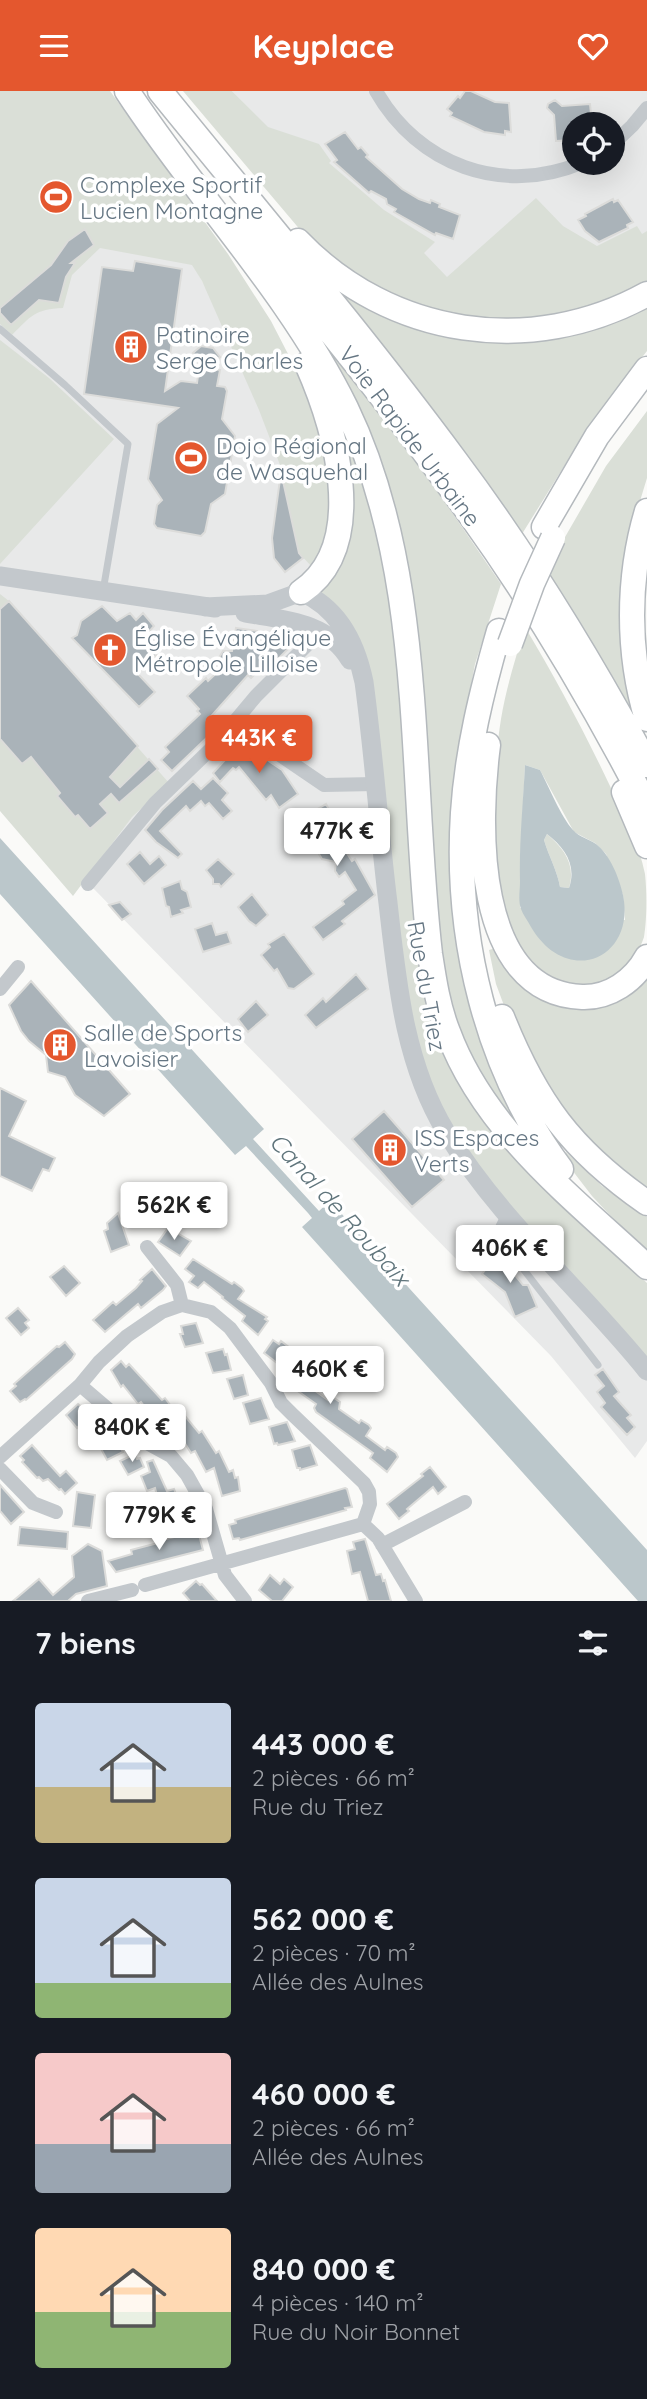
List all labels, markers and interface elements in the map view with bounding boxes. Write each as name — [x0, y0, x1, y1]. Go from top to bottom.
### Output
text: Keyplace — [252, 26, 395, 66]
icon: menu — [35, 27, 73, 65]
icon: heart — [574, 27, 612, 65]
map controls — [562, 112, 625, 175]
button: locate — [562, 112, 625, 175]
place label: Complexe Sportif Lucien Montagne — [80, 170, 263, 225]
sports icon: Complexe Sportif Lucien Montagne — [37, 178, 75, 216]
place label: Patinoire Serge Charles — [156, 320, 303, 375]
building icon: Patinoire Serge Charles — [112, 328, 150, 366]
street label: Voie Rapide Urbaine — [333, 340, 487, 532]
place label: Dojo Régional de Wasquehal — [216, 431, 368, 486]
sports icon: Dojo Régional de Wasquehal — [172, 439, 210, 477]
place label: Église Évangélique Métropole Lilloise — [134, 623, 331, 678]
church icon: Église Évangélique Métropole Lilloise — [91, 631, 129, 669]
pin: 443K € — [202, 715, 316, 775]
text: 443K € — [221, 723, 297, 752]
pin: 477K € — [280, 809, 394, 868]
text: 477K € — [300, 816, 374, 845]
street label: Rue du Triez — [401, 919, 453, 1053]
place label: Salle de Sports Lavoisier — [84, 1018, 242, 1073]
building icon: Salle de Sports Lavoisier — [41, 1026, 79, 1064]
place label: ISS Espaces Verts — [414, 1123, 539, 1178]
water label: Canal de Roubaix — [264, 1126, 418, 1293]
building icon: ISS Espaces Verts — [371, 1131, 409, 1169]
pin: 562K € — [117, 1183, 231, 1242]
text: 562K € — [137, 1190, 211, 1219]
pin: 406K € — [453, 1225, 567, 1285]
text: 406K € — [472, 1233, 548, 1262]
pin: 460K € — [273, 1347, 387, 1406]
text: 460K € — [292, 1354, 368, 1383]
pin: 840K € — [75, 1405, 189, 1464]
text: 840K € — [94, 1412, 170, 1441]
pin: 779K € — [102, 1493, 216, 1552]
text: 779K € — [122, 1500, 196, 1529]
text: 7 biens — [35, 1624, 136, 1662]
icon: filters — [574, 1624, 612, 1662]
text: 443 000 € — [252, 1725, 394, 1763]
icon: home — [91, 1731, 175, 1815]
text: 2 pièces · 66 m² — [252, 1763, 415, 1792]
text: Rue du Triez — [252, 1792, 384, 1821]
text: 562 000 € — [252, 1900, 394, 1938]
icon: home — [91, 1906, 175, 1990]
text: 2 pièces · 70 m² — [252, 1938, 416, 1967]
text: Allée des Aulnes — [252, 1967, 424, 1996]
text: 460 000 € — [252, 2075, 396, 2113]
icon: home — [91, 2081, 175, 2165]
text: 2 pièces · 66 m² — [252, 2113, 415, 2142]
text: Allée des Aulnes — [252, 2142, 424, 2171]
text: 840 000 € — [252, 2250, 395, 2288]
icon: home — [91, 2256, 175, 2340]
text: 4 pièces · 140 m² — [252, 2288, 424, 2317]
text: Rue du Noir Bonnet — [252, 2317, 460, 2346]

